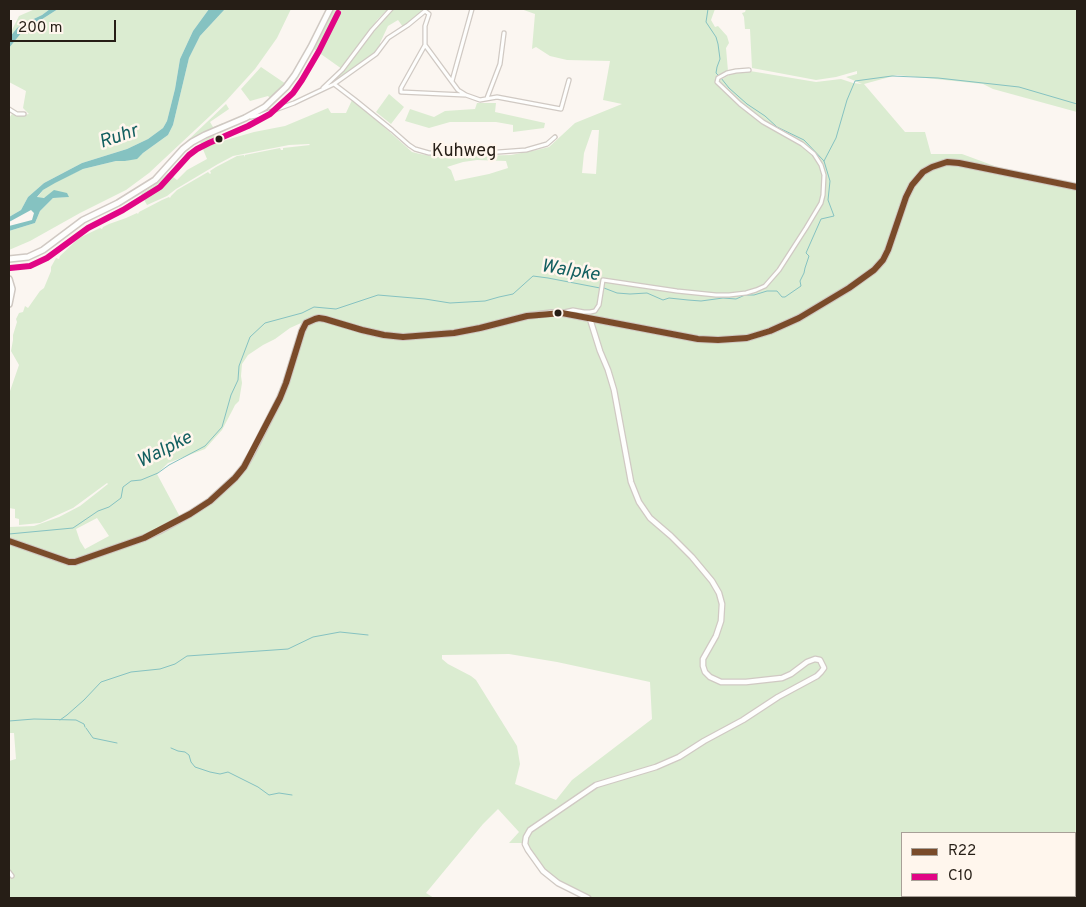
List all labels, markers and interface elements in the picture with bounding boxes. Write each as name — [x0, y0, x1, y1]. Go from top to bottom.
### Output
scale bar — [12, 10, 119, 42]
text: 200 m — [18, 19, 63, 38]
water label: Ruhr — [96, 121, 142, 155]
unlabelled marker — [214, 134, 224, 144]
street label: Kuhweg — [432, 141, 496, 163]
water label: Walpke — [539, 256, 601, 288]
unlabelled marker — [553, 308, 563, 318]
water label: Walpke — [134, 428, 196, 474]
legend — [901, 832, 1076, 897]
text: R22 — [948, 842, 976, 861]
text: C10 — [948, 867, 973, 886]

